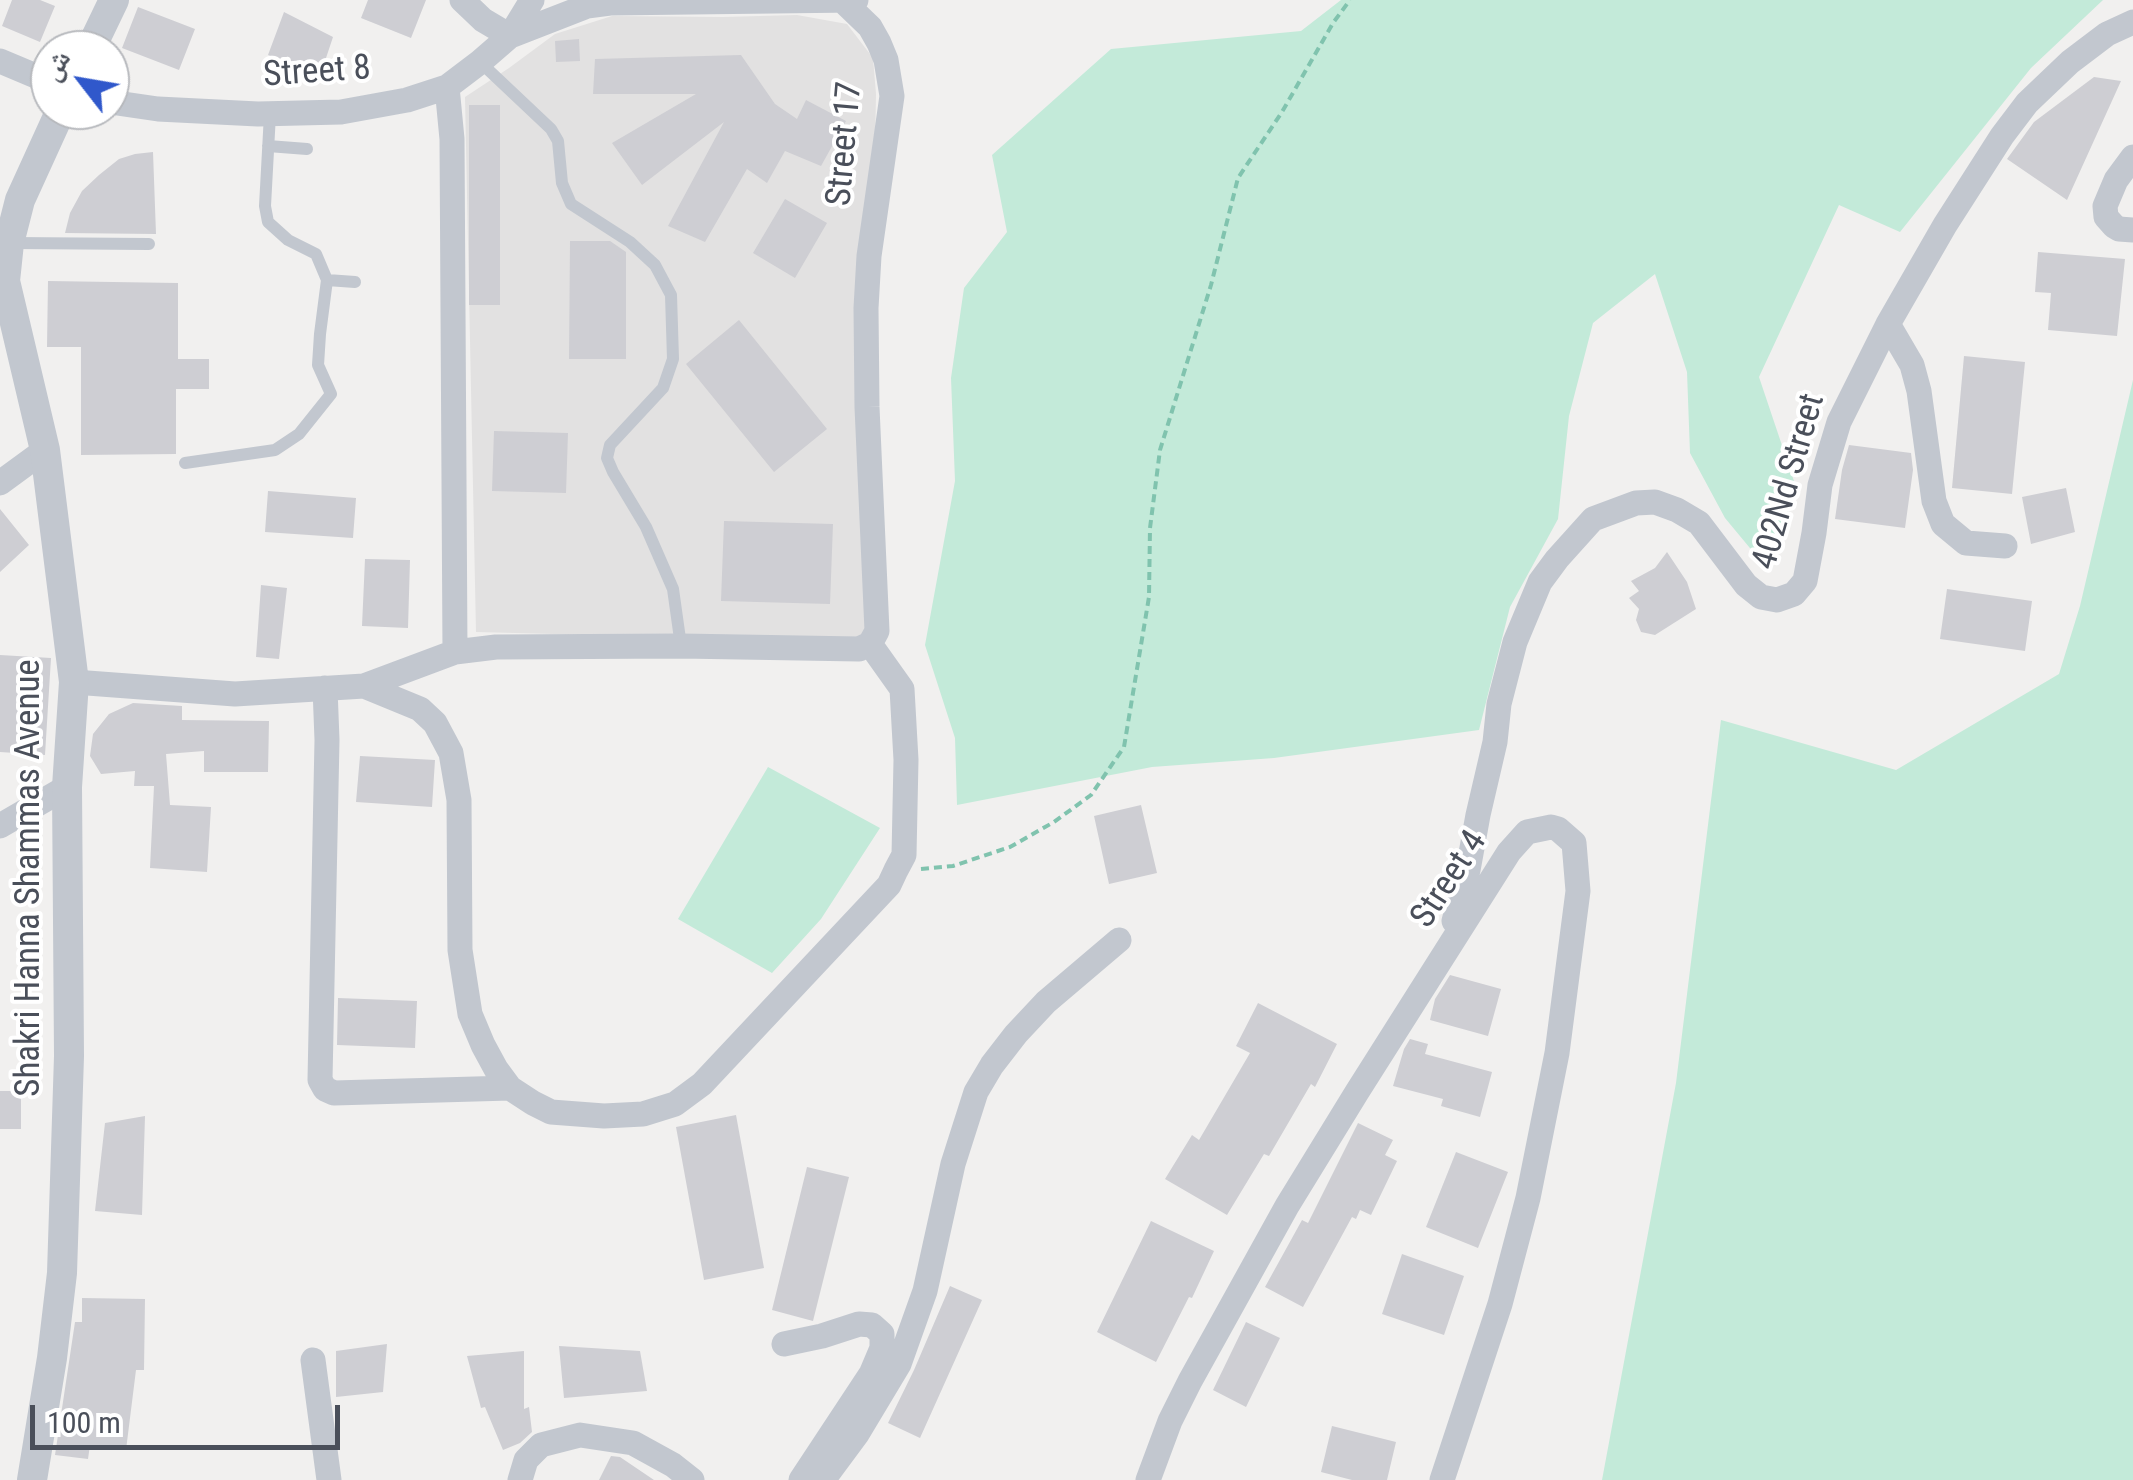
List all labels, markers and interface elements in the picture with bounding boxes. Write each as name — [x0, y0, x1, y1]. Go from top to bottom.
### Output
north arrow — [30, 30, 130, 130]
text: ش — [34, 44, 77, 87]
street label: Street 8 — [262, 48, 372, 98]
street label: Street 17 — [820, 80, 872, 208]
street label: 402Nd Street — [1745, 389, 1835, 575]
street label: Shakri Hanna Shammas Avenue — [9, 659, 51, 1097]
street label: Street 4 — [1403, 824, 1497, 936]
scale bar — [35, 1385, 345, 1447]
text: 100 m — [47, 1405, 121, 1440]

